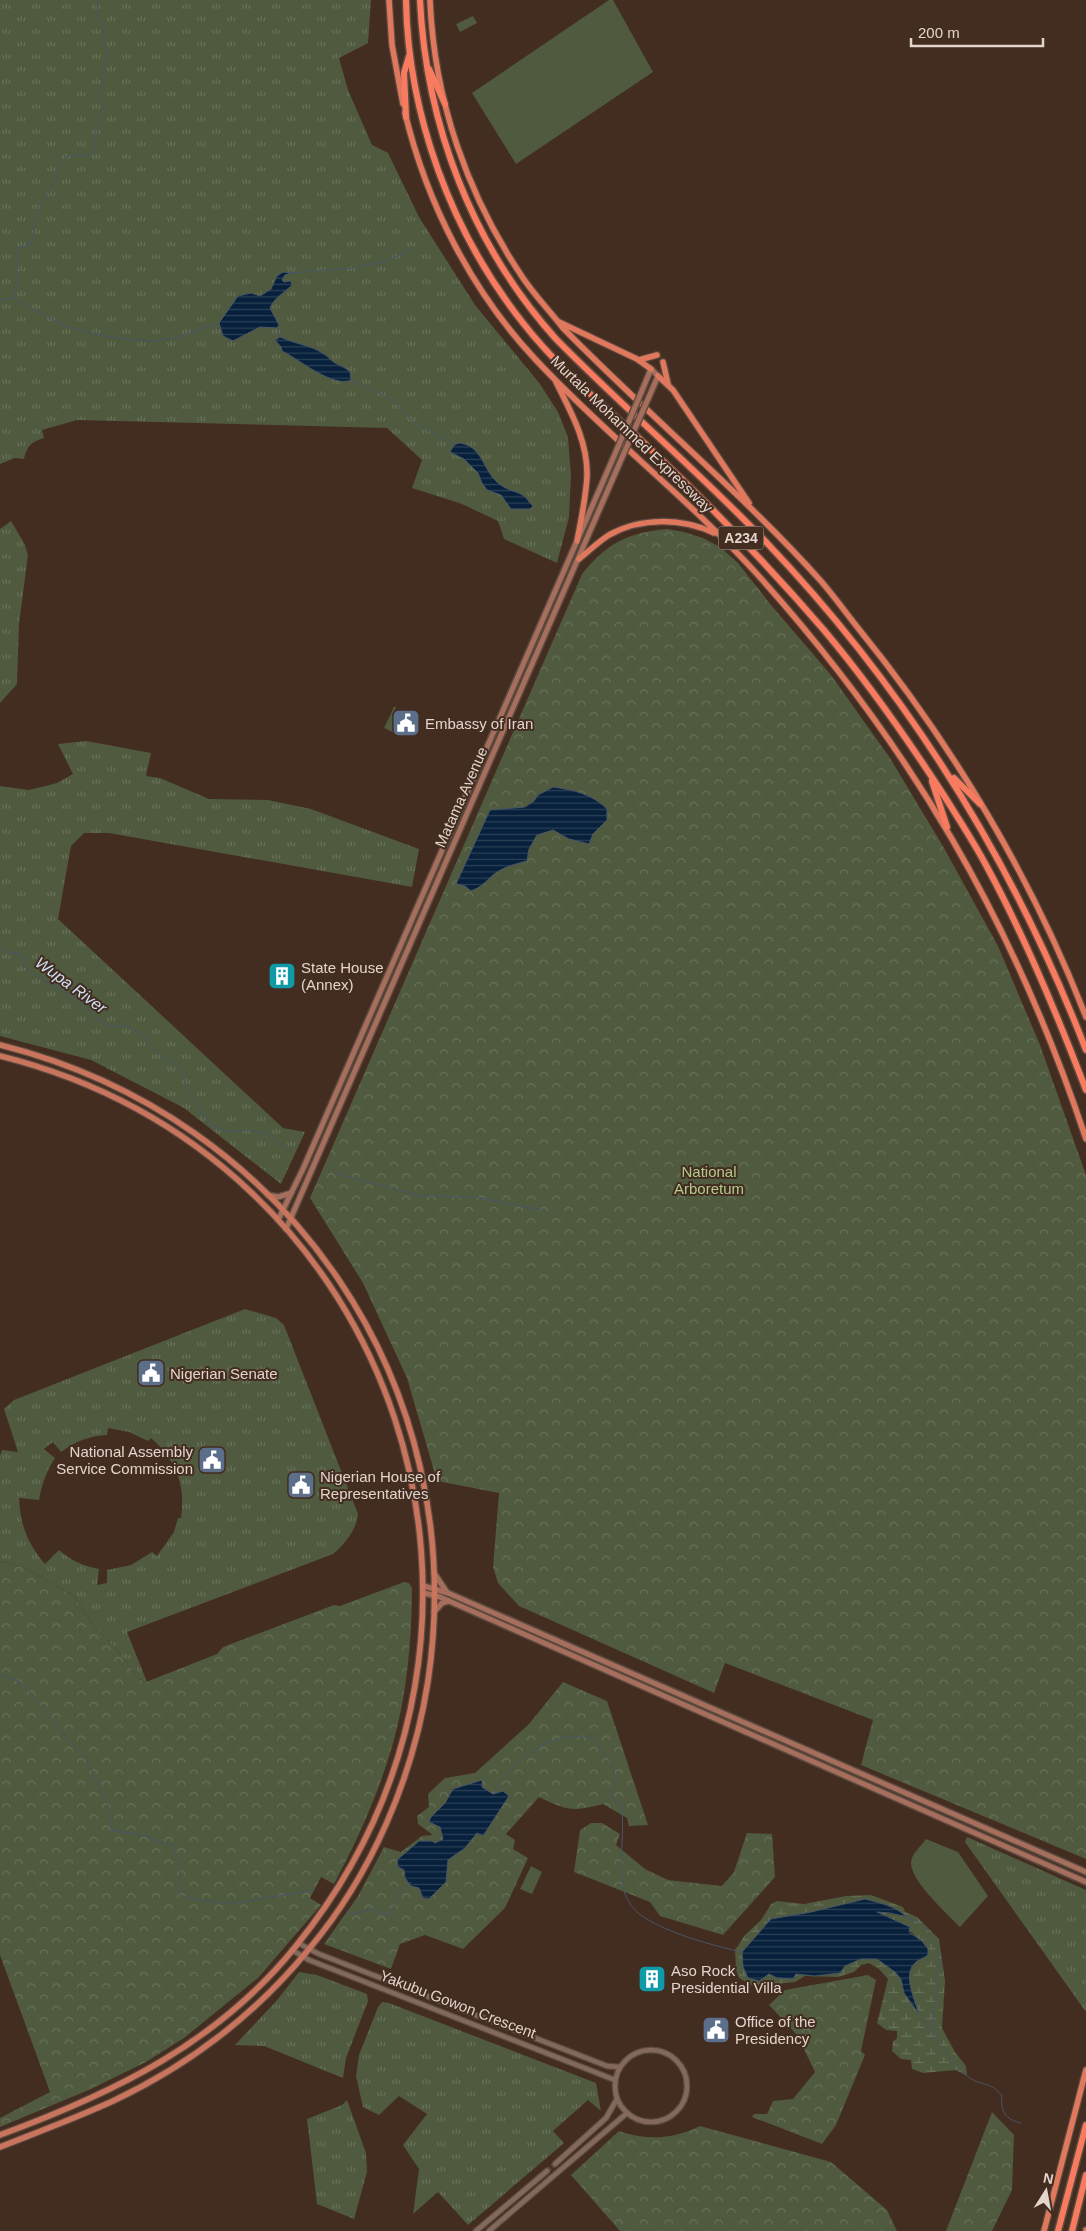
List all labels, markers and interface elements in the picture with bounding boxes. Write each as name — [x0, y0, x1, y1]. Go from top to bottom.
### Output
scale bar — [911, 15, 1044, 47]
text: 200 m — [918, 24, 960, 41]
street label: Murtala Mohammed Expressway — [548, 352, 717, 516]
road number: A234 — [718, 526, 764, 550]
public building icon: Embassy of Iran — [391, 708, 421, 738]
place label: Embassy of Iran — [425, 715, 533, 732]
street label: Matama Avenue — [431, 744, 491, 850]
water label: Wupa River — [32, 954, 110, 1017]
place label: State House (Annex) — [301, 959, 384, 993]
building icon: State House (Annex) — [267, 961, 297, 991]
park label: National Arboretum — [674, 1163, 744, 1197]
public building icon: Nigerian Senate — [136, 1358, 166, 1388]
place label: Nigerian Senate — [170, 1365, 278, 1382]
place label: National Assembly Service Commission — [56, 1443, 193, 1477]
public building icon: National Assembly Service Commission — [197, 1445, 227, 1475]
place label: Nigerian House of Representatives — [320, 1468, 441, 1502]
public building icon: Nigerian House of Representatives — [286, 1470, 316, 1500]
place label: Aso Rock Presidential Villa — [671, 1962, 782, 1996]
building icon: Aso Rock Presidential Villa — [637, 1964, 667, 1994]
street label: Yakubu Gowon Crescent — [378, 1966, 539, 2042]
place label: Office of the Presidency — [735, 2013, 816, 2047]
public building icon: Office of the Presidency — [701, 2015, 731, 2045]
north arrow — [1021, 2166, 1071, 2216]
text: N — [1042, 2169, 1055, 2187]

